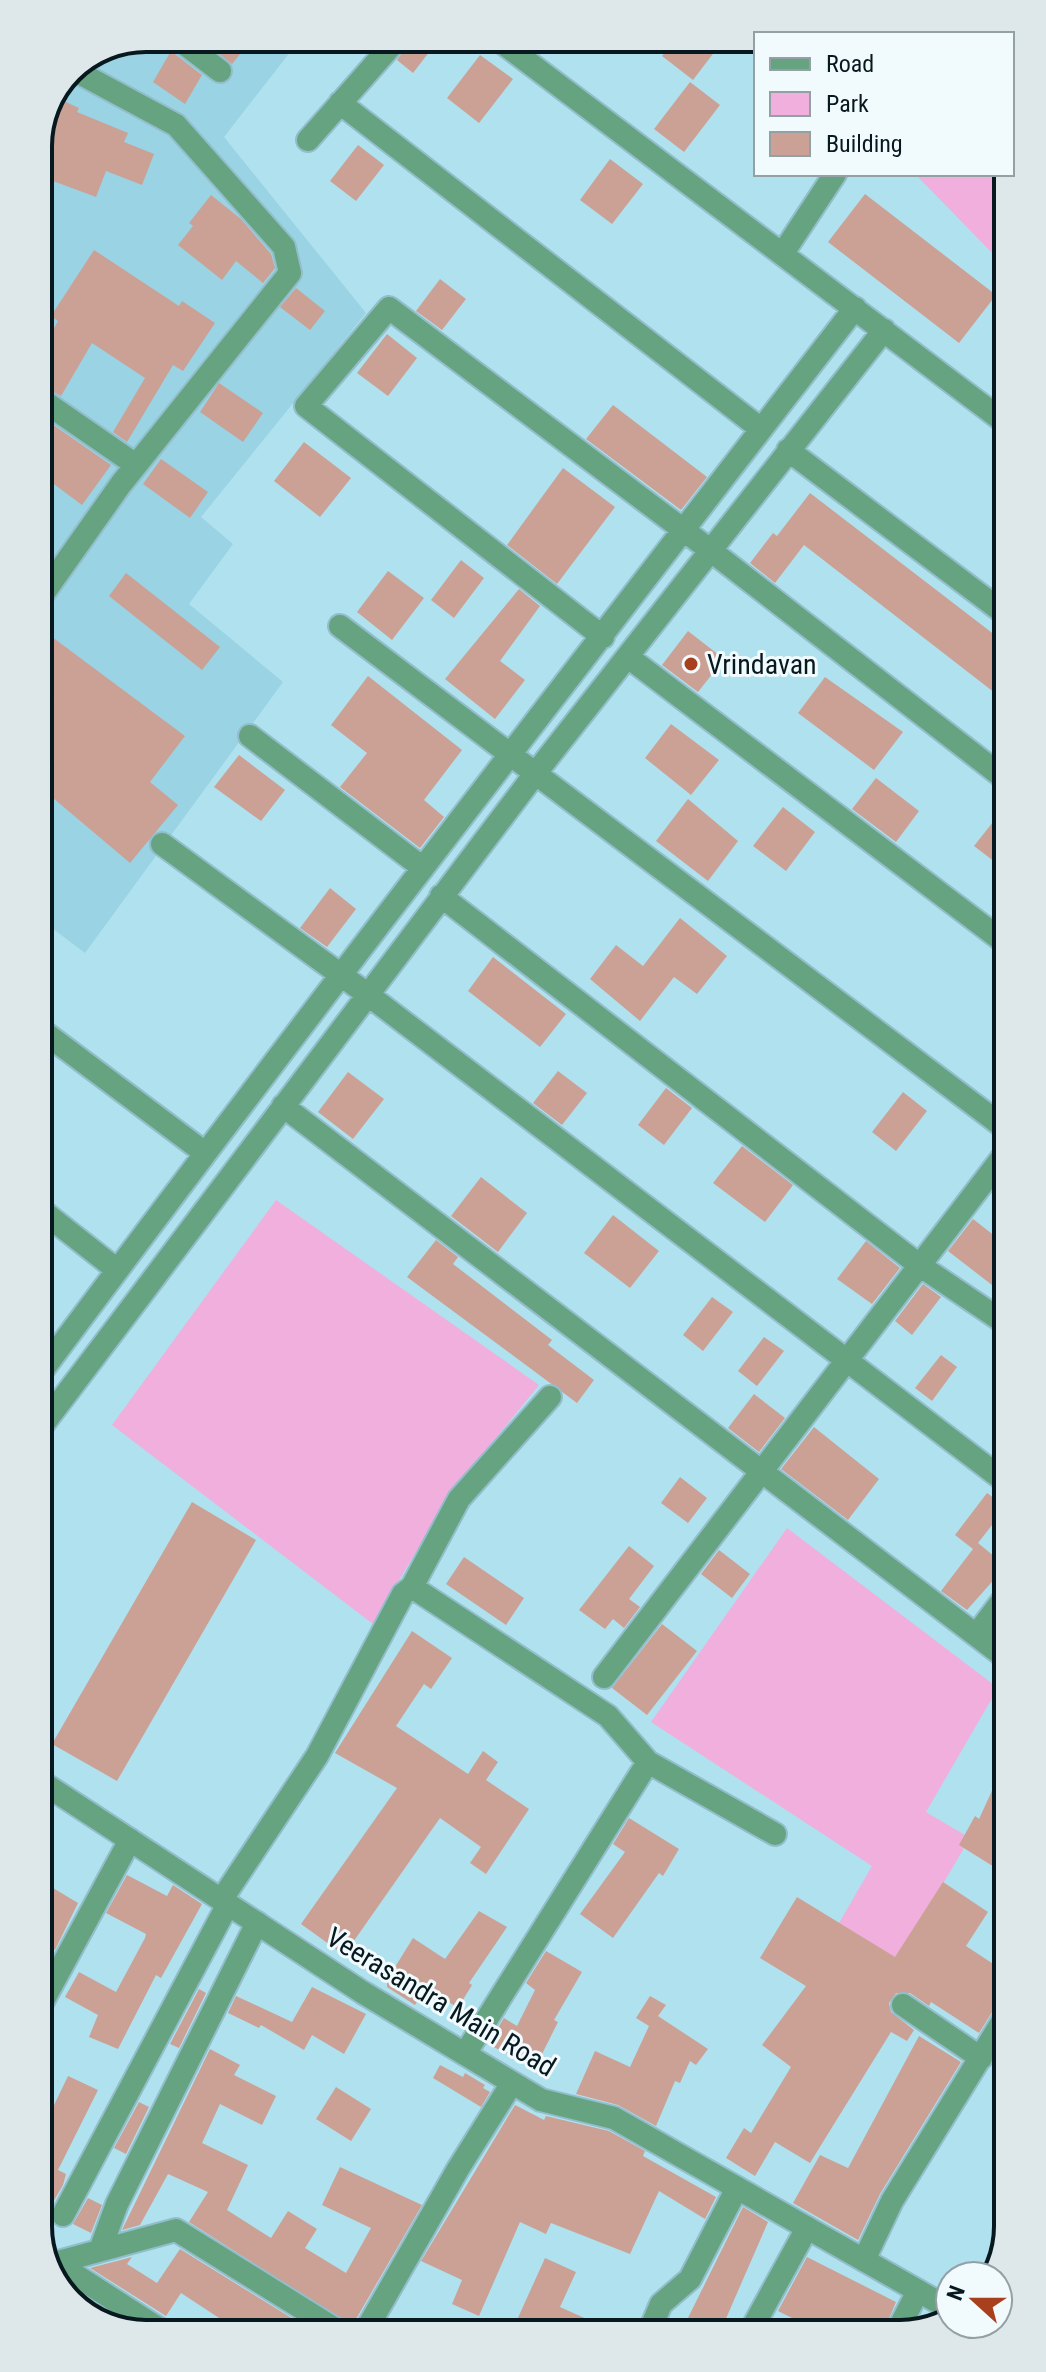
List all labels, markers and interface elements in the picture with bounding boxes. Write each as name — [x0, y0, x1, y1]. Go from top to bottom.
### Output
legend — [754, 32, 1014, 176]
text: Road — [826, 50, 874, 78]
text: Park — [826, 90, 869, 118]
text: Building — [826, 130, 903, 158]
place label: Vrindavan — [707, 648, 817, 681]
marker: Vrindavan — [682, 655, 700, 673]
street label: Veerasandra Main Road — [320, 1921, 562, 2083]
north arrow — [934, 2260, 1014, 2340]
text: N — [942, 2282, 970, 2304]

